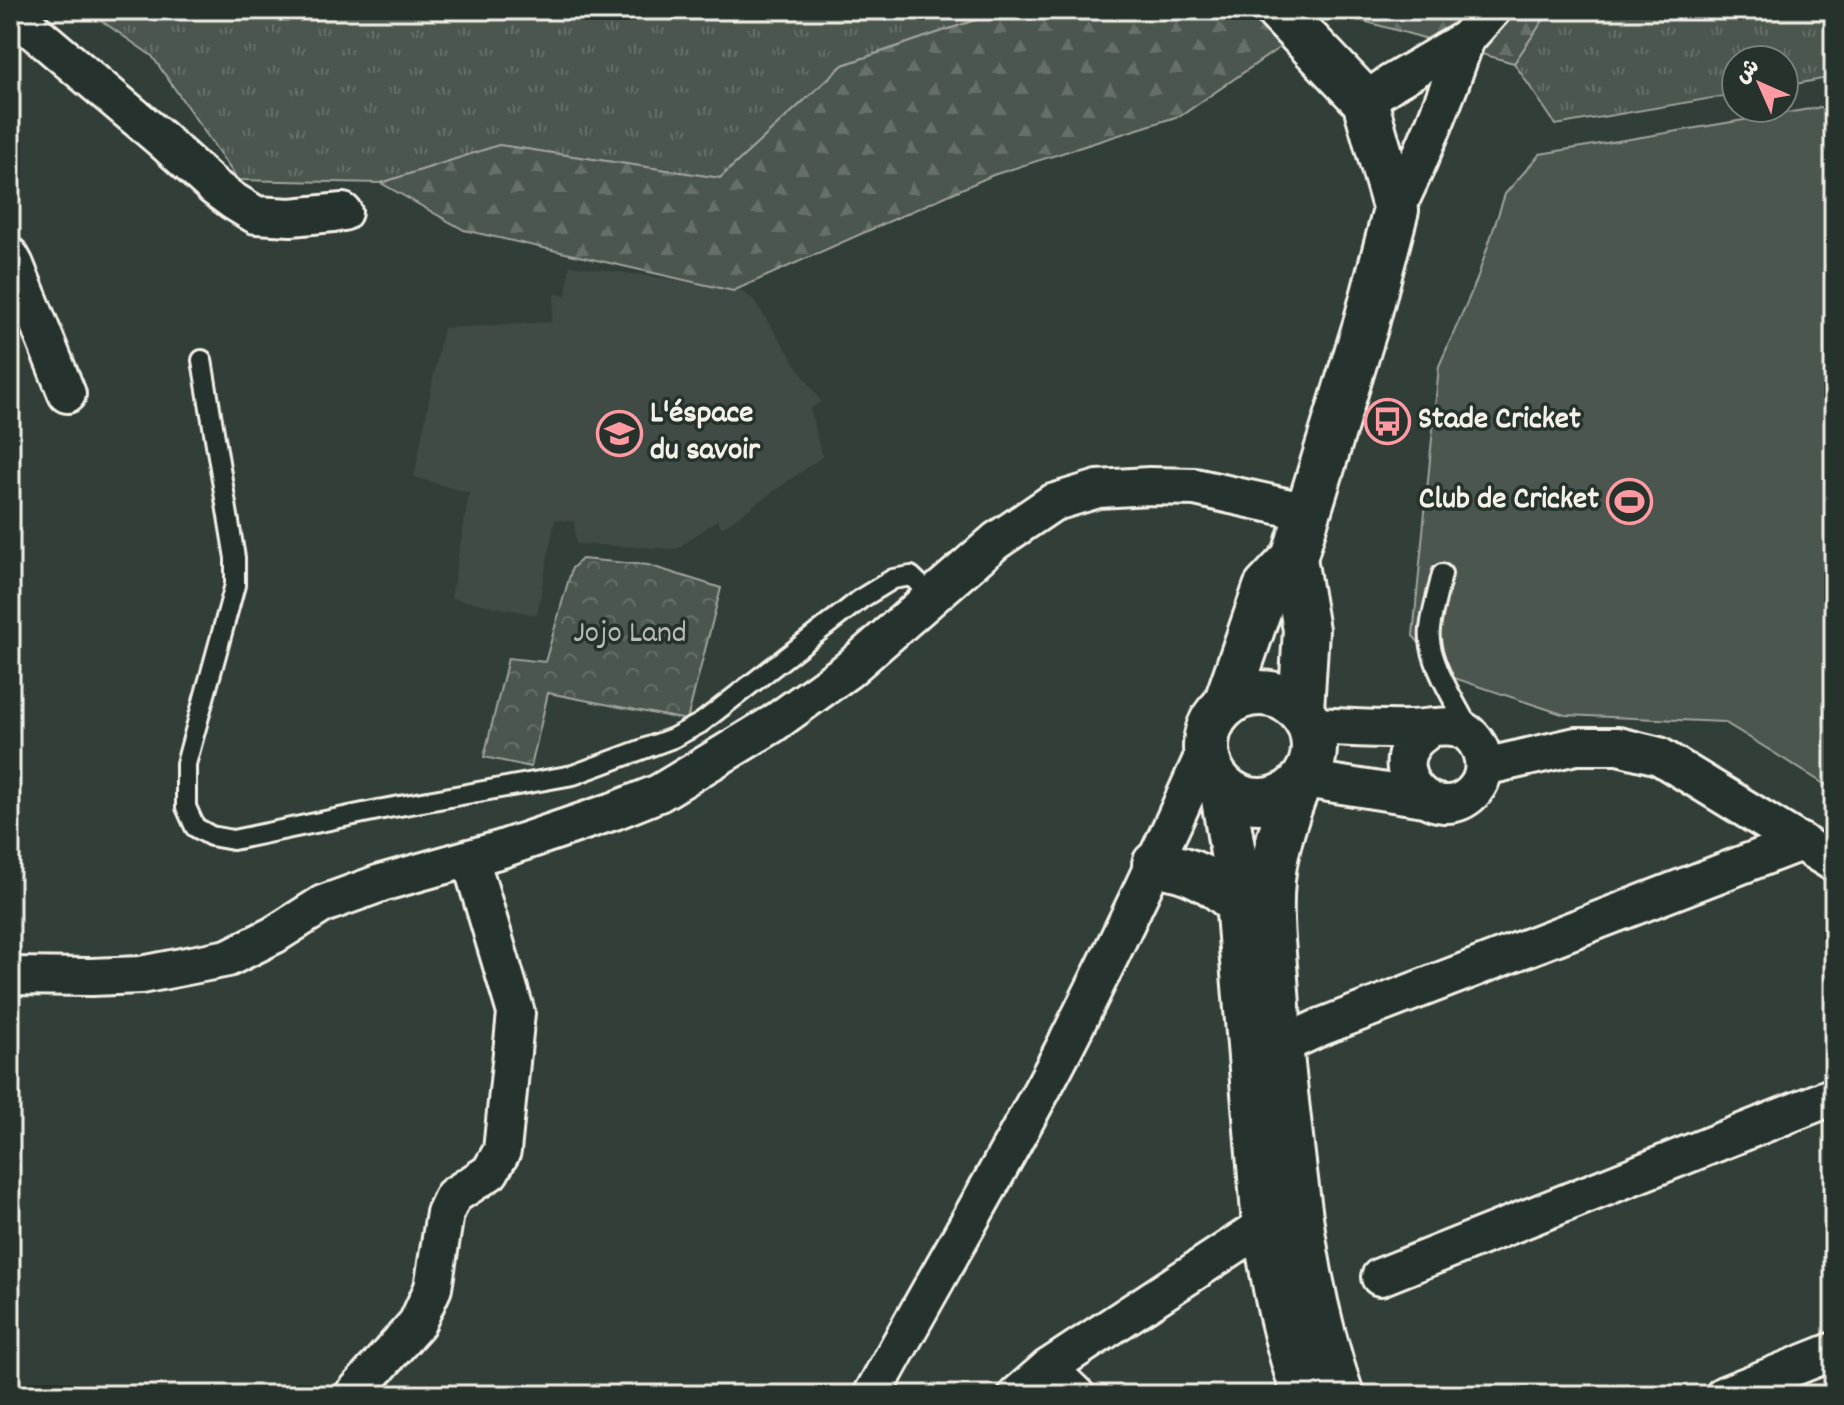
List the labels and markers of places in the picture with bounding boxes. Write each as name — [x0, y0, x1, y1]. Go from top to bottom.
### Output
place label: L'éspace du savoir — [650, 392, 761, 475]
bus stop icon: Stade Cricket — [1363, 397, 1411, 445]
place label: Stade Cricket — [1418, 398, 1581, 444]
school or university icon: L'éspace du savoir — [595, 409, 643, 457]
sports icon: Club de Cricket — [1606, 477, 1654, 525]
place label: Club de Cricket — [1419, 478, 1599, 524]

